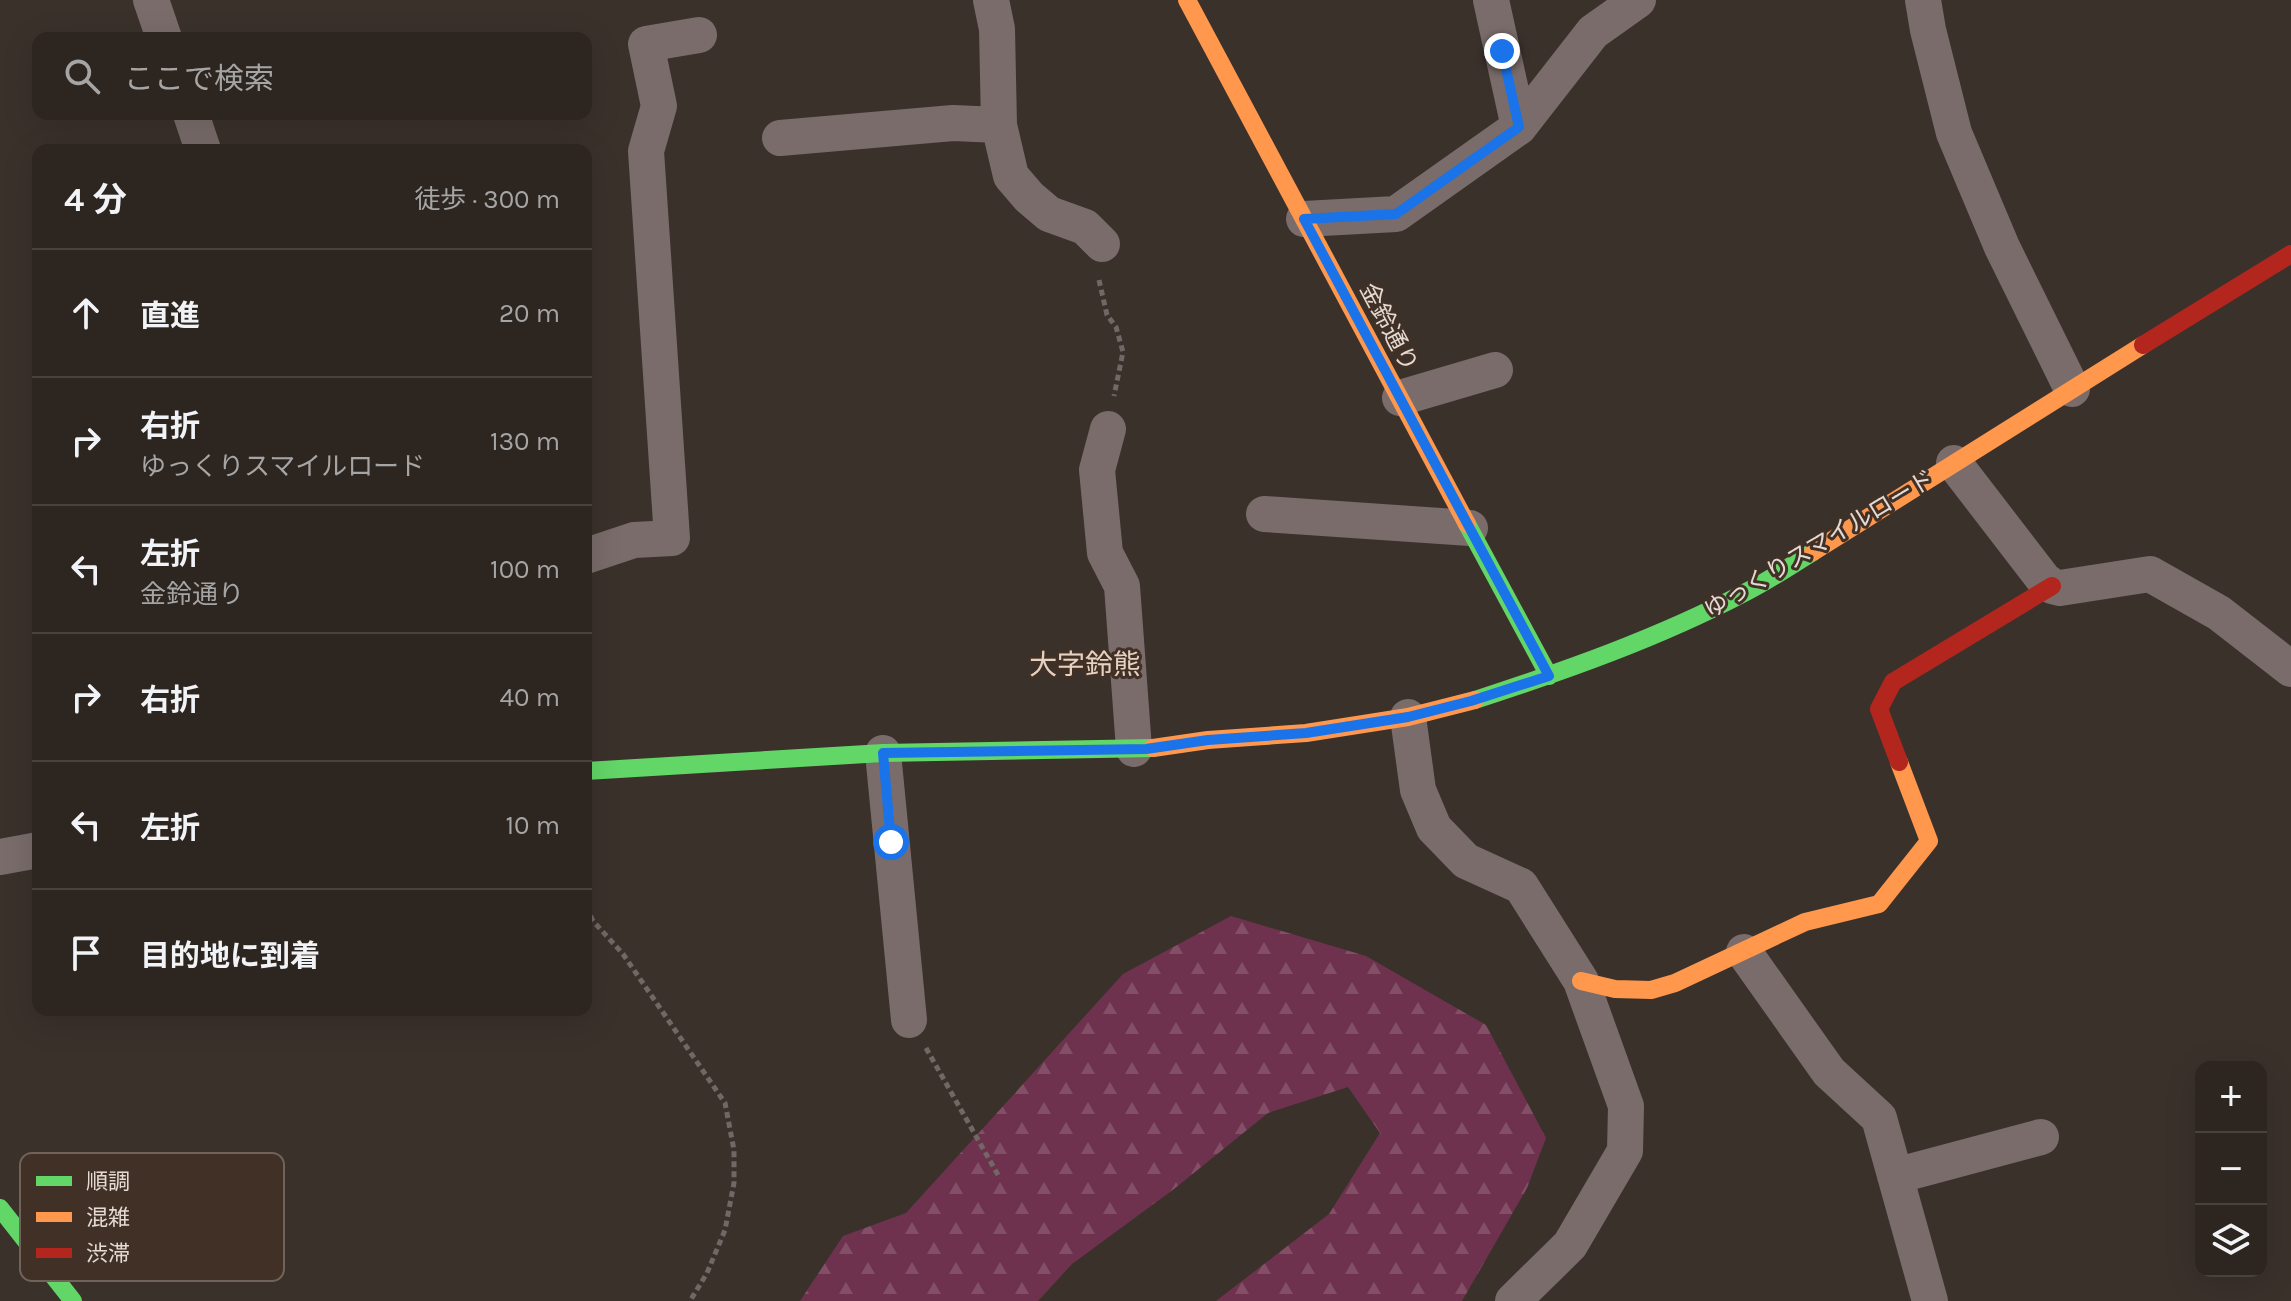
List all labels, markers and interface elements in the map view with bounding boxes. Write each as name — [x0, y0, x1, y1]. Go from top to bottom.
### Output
search box — [32, 32, 592, 120]
route end — [1484, 33, 1520, 69]
icon: search — [60, 54, 104, 98]
text: ここで検索 — [124, 61, 274, 97]
text: 4 分 — [64, 180, 127, 220]
text: 徒歩 · 300 m — [414, 184, 560, 215]
street label: 金鈴通り — [1354, 278, 1424, 376]
icon: ahead — [64, 291, 108, 335]
text: 直進 — [140, 298, 200, 334]
text: 20 m — [499, 298, 560, 329]
text: 右折 — [140, 408, 200, 444]
icon: right — [64, 419, 108, 463]
text: 130 m — [490, 426, 560, 457]
text: ゆっくりスマイルロード — [140, 451, 425, 482]
street label: ゆっくりスマイルロード — [1699, 464, 1939, 624]
text: 左折 — [140, 536, 200, 572]
icon: left — [64, 547, 108, 591]
text: 100 m — [490, 554, 560, 585]
text: 金鈴通り — [140, 579, 244, 610]
district label: 大字鈴熊 — [1029, 648, 1141, 681]
icon: right — [64, 675, 108, 719]
text: 右折 — [140, 682, 200, 718]
text: 40 m — [500, 682, 560, 713]
icon: left — [64, 803, 108, 847]
text: 左折 — [140, 810, 200, 846]
text: 10 m — [505, 810, 560, 841]
route start — [873, 824, 909, 860]
icon: arrive — [64, 931, 108, 975]
text: 目的地に到着 — [140, 938, 320, 974]
map controls — [2195, 1061, 2267, 1277]
button: + — [2195, 1061, 2267, 1133]
button: − — [2195, 1133, 2267, 1205]
legend — [20, 1153, 284, 1281]
text: 順調 — [86, 1169, 130, 1195]
text: 混雑 — [86, 1205, 130, 1231]
button: layers — [2195, 1205, 2267, 1277]
text: 渋滞 — [86, 1241, 130, 1267]

